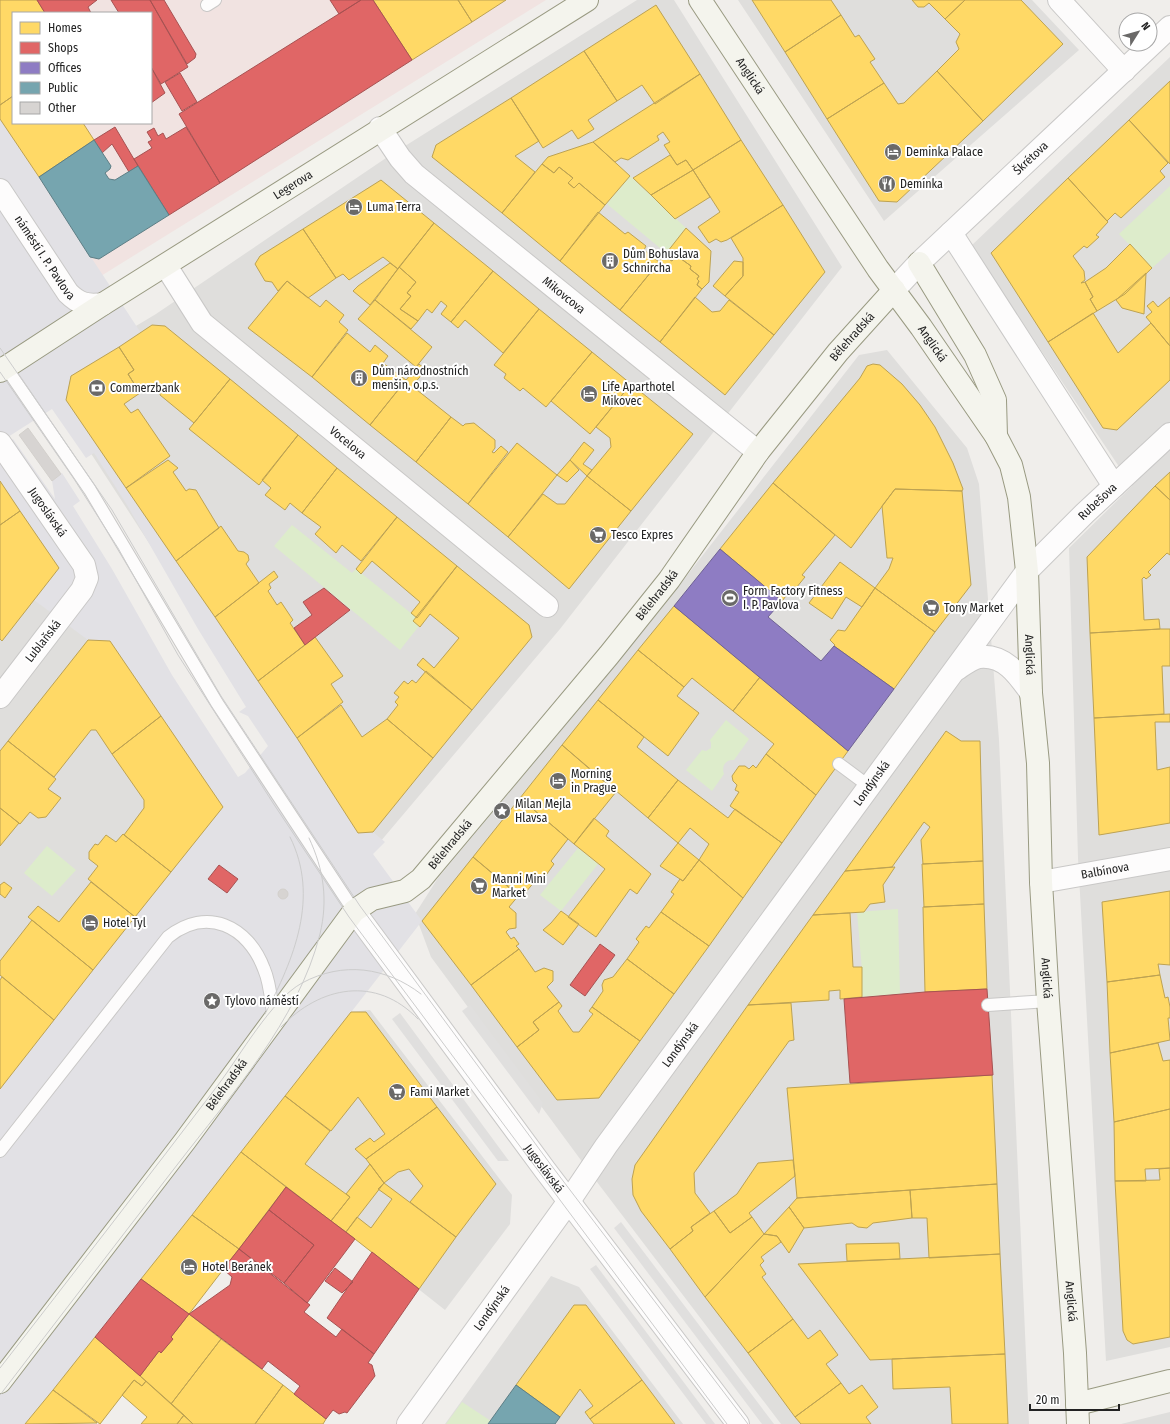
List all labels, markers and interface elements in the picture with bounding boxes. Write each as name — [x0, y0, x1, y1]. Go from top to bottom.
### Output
legend — [12, 12, 152, 124]
north arrow — [1118, 12, 1158, 52]
text: N — [1138, 20, 1153, 33]
text: Homes — [48, 21, 82, 35]
text: Shops — [48, 41, 78, 55]
street label: Anglická — [733, 55, 767, 97]
text: Offices — [48, 61, 81, 75]
text: Public — [48, 81, 78, 95]
text: Other — [48, 101, 77, 115]
street label: Škrétova — [1010, 138, 1051, 178]
hotel icon: Deminka Palace — [883, 142, 903, 162]
place label: Deminka Palace — [906, 145, 983, 159]
street label: Legerova — [271, 167, 315, 202]
restaurant icon: Demínka — [877, 174, 897, 194]
place label: Demínka — [900, 177, 943, 191]
hotel icon: Luma Terra — [344, 197, 364, 217]
place label: Luma Terra — [367, 200, 421, 214]
street label: náměstí I. P. Pavlova — [12, 213, 78, 303]
place label: Dům Bohuslava Schnircha — [623, 247, 699, 275]
building icon: Dům Bohuslava Schnircha — [600, 251, 620, 271]
street label: Mikovcova — [540, 274, 588, 317]
street label: Bělehradská — [827, 309, 877, 364]
street label: Anglická — [915, 323, 950, 365]
place label: Dům národnostních menšin, o.p.s. — [372, 364, 469, 392]
building icon: Dům národnostních menšin, o.p.s. — [349, 368, 369, 388]
bank icon: Commerzbank — [87, 378, 107, 398]
place label: Life Aparthotel Mikovec — [602, 380, 675, 408]
place label: Commerzbank — [110, 381, 180, 395]
hotel icon: Life Aparthotel Mikovec — [579, 384, 599, 404]
street label: Vocelova — [327, 423, 369, 462]
street label: Rubešova — [1075, 480, 1120, 523]
street label: Jugoslávská — [26, 485, 70, 540]
supermarket icon: Tesco Expres — [588, 525, 608, 545]
place label: Tesco Expres — [611, 528, 673, 542]
street label: Bělehradská — [633, 567, 681, 623]
place label: Form Factory Fitness I. P. Pavlova — [743, 584, 843, 612]
sports icon: Form Factory Fitness I. P. Pavlova — [720, 588, 740, 608]
supermarket icon: Tony Market — [921, 598, 941, 618]
place label: Tony Market — [944, 601, 1004, 615]
street label: Lublaňská — [22, 617, 64, 665]
street label: Anglická — [1022, 634, 1037, 676]
street label: Londýnská — [851, 758, 893, 808]
place label: Morning in Prague — [571, 767, 617, 795]
hotel icon: Morning in Prague — [548, 771, 568, 791]
place label: Milan Mejla Hlavsa — [515, 797, 571, 825]
place icon: Milan Mejla Hlavsa — [492, 801, 512, 821]
street label: Bělehradská — [425, 817, 475, 872]
street label: Balbínova — [1080, 859, 1130, 882]
place label: Manni Mini Market — [492, 872, 546, 900]
supermarket icon: Manni Mini Market — [469, 876, 489, 896]
hotel icon: Hotel Tyl — [80, 913, 100, 933]
place label: Hotel Tyl — [103, 916, 146, 930]
street label: Anglická — [1038, 957, 1055, 999]
place icon: Tylovo náměstí — [202, 991, 222, 1011]
place label: Tylovo náměstí — [225, 994, 299, 1008]
street label: Londýnská — [659, 1019, 701, 1070]
street label: Bělehradská — [203, 1056, 250, 1113]
supermarket icon: Fami Market — [387, 1082, 407, 1102]
place label: Fami Market — [410, 1085, 470, 1099]
street label: Jugoslávská — [521, 1141, 567, 1196]
hotel icon: Hotel Beránek — [179, 1257, 199, 1277]
place label: Hotel Beránek — [202, 1260, 272, 1274]
street label: Anglická — [1062, 1280, 1080, 1322]
street label: Londýnská — [471, 1283, 513, 1333]
scale bar — [1030, 1386, 1119, 1412]
text: 20 m — [1036, 1393, 1060, 1407]

